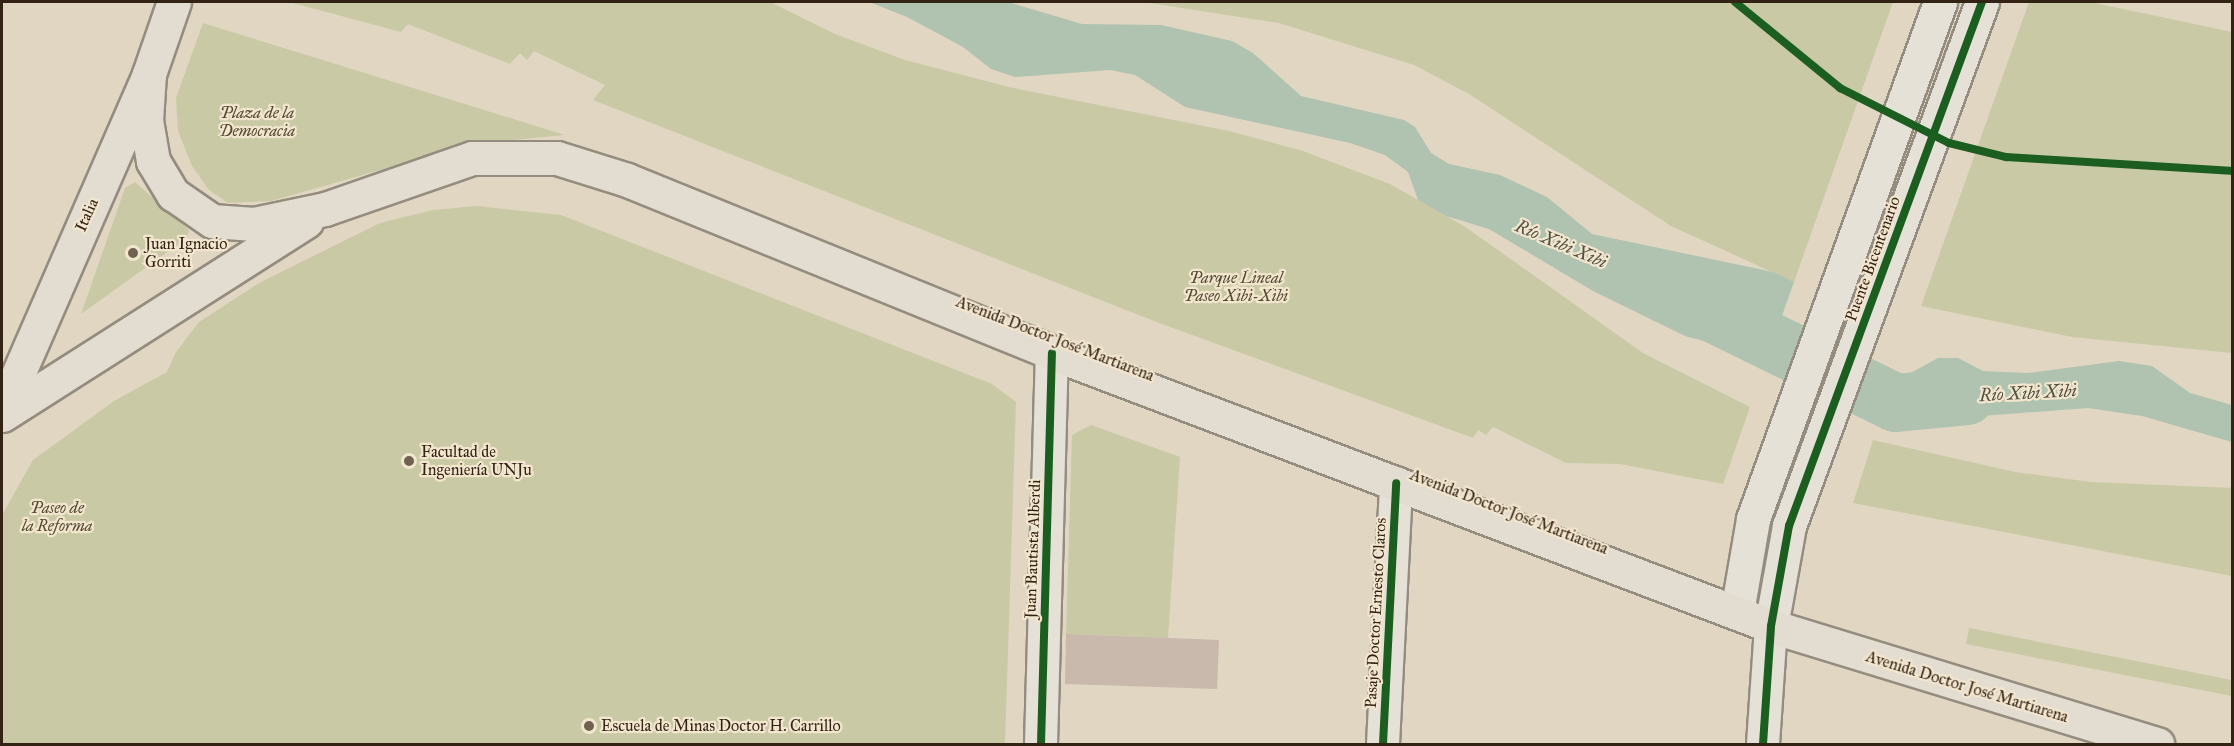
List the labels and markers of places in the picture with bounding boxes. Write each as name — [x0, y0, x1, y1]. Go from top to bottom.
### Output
place label: Juan Ignacio Gorriti — [145, 234, 227, 272]
marker: Juan Ignacio Gorriti — [126, 246, 140, 260]
place label: Facultad de Ingeniería UNJu — [421, 442, 532, 480]
marker: Facultad de Ingeniería UNJu — [402, 454, 416, 468]
place label: Escuela de Minas Doctor H. Carrillo — [601, 716, 841, 736]
marker: Escuela de Minas Doctor H. Carrillo — [582, 719, 596, 733]

